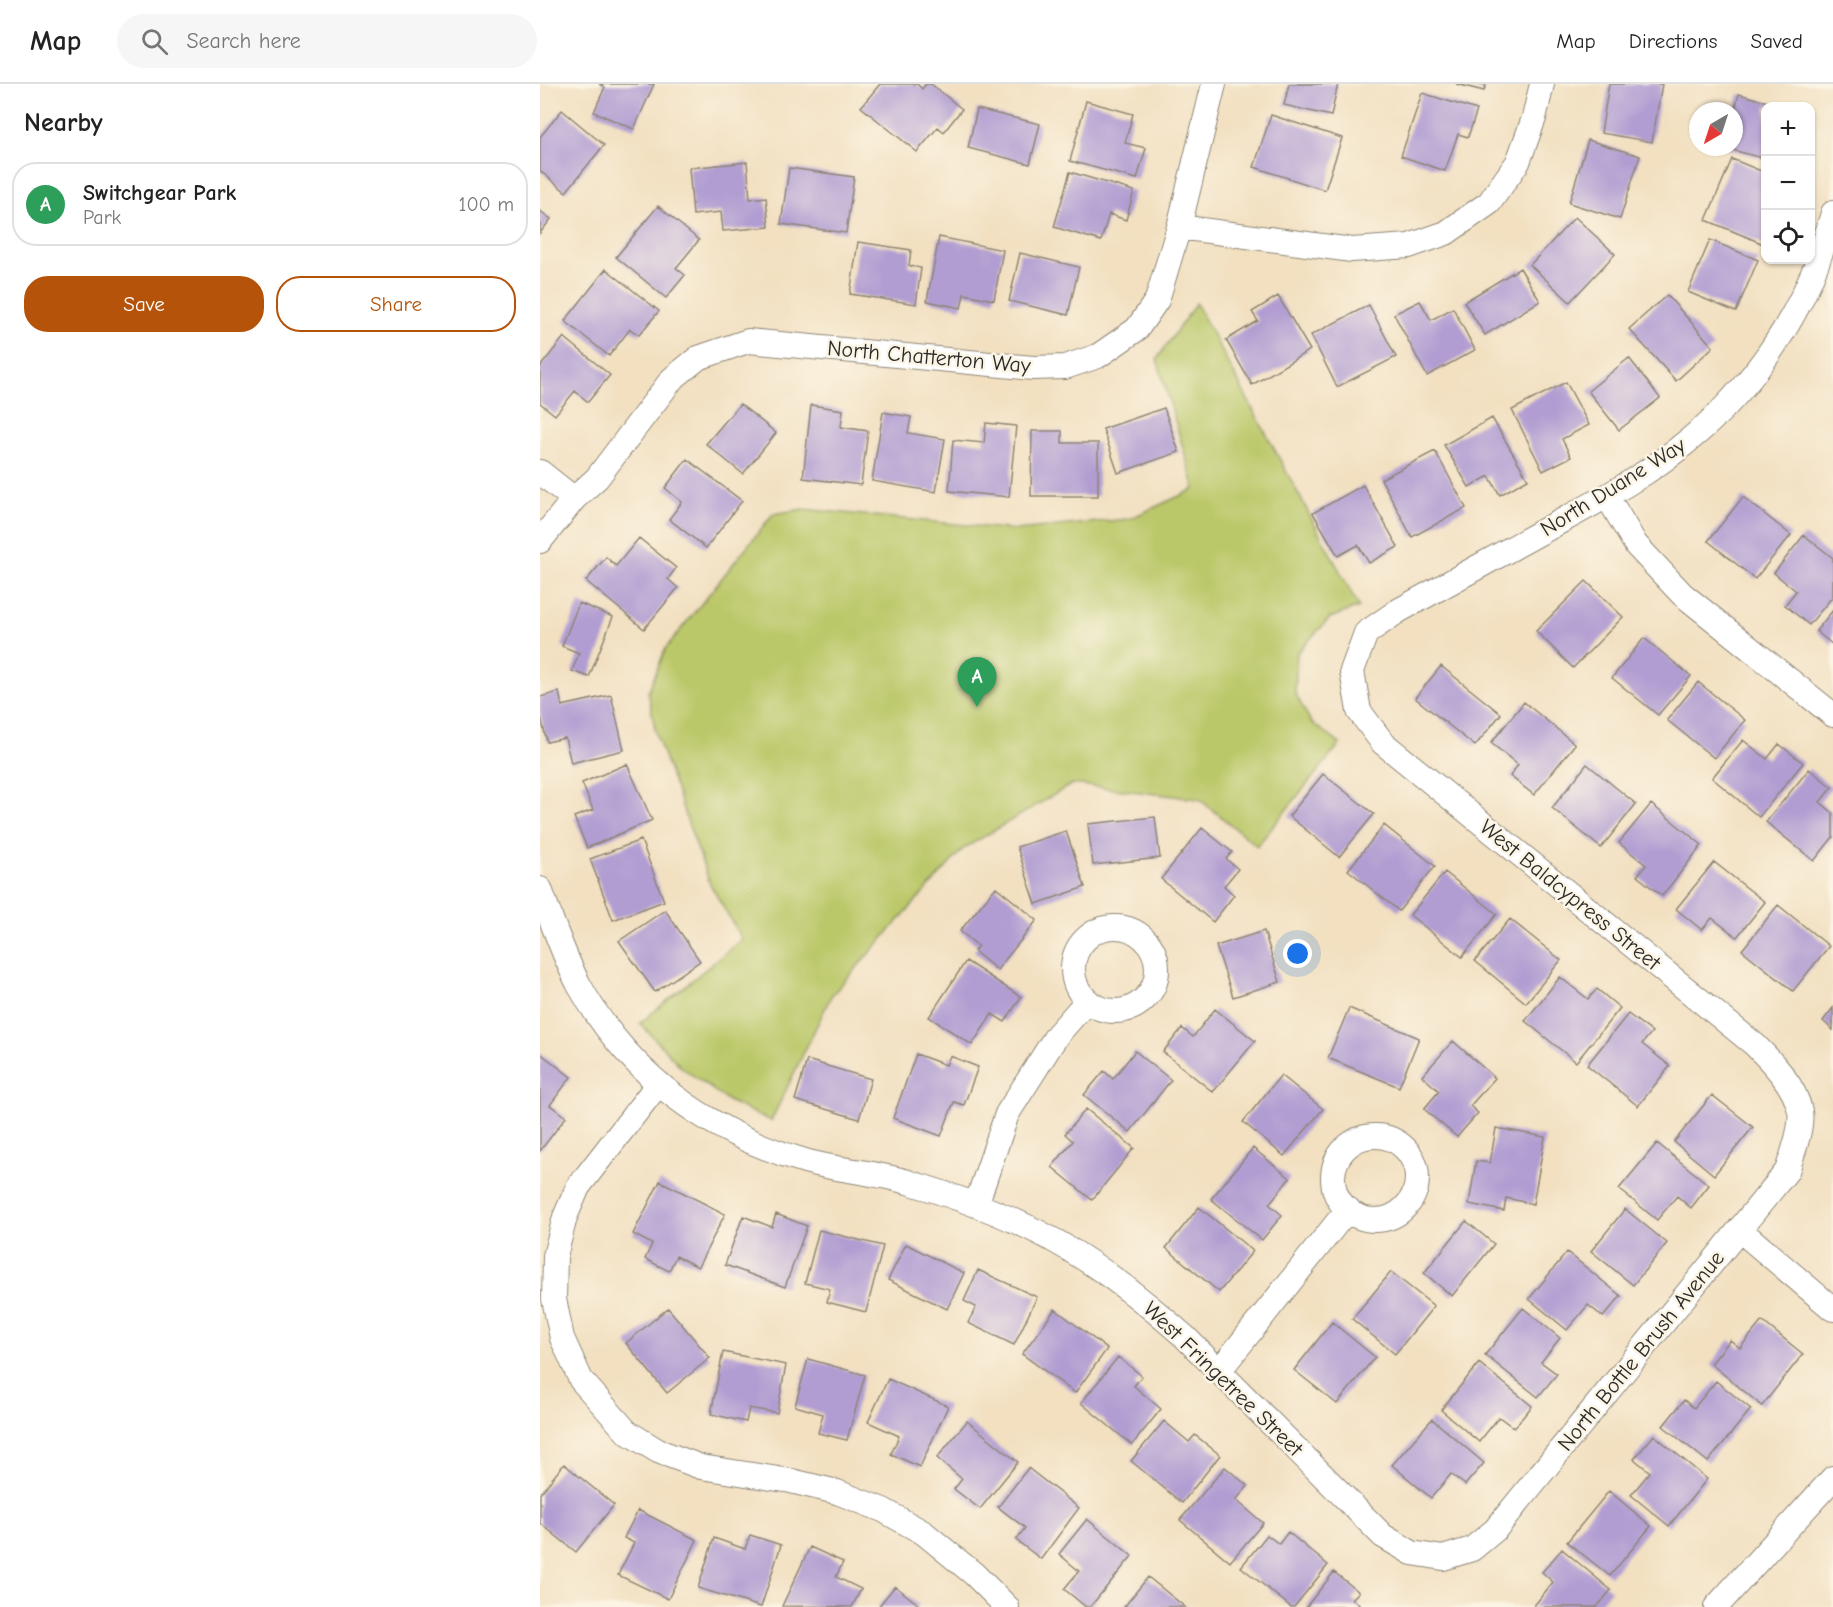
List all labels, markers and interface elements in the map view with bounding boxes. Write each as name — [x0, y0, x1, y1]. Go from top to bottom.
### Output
search box — [117, 14, 537, 68]
text: Map — [30, 25, 81, 57]
icon: search — [138, 25, 171, 58]
text: Search here — [186, 28, 301, 54]
text: Map — [1556, 29, 1596, 53]
text: Directions — [1629, 29, 1718, 53]
text: Saved — [1751, 29, 1803, 53]
north arrow — [1689, 102, 1743, 156]
map controls — [1761, 102, 1815, 264]
button: + — [1761, 102, 1815, 156]
text: Nearby — [24, 108, 103, 138]
button: − — [1761, 156, 1815, 210]
text: Switchgear Park — [83, 180, 236, 206]
text: A — [40, 193, 51, 216]
text: 100 m — [459, 193, 514, 216]
text: Park — [83, 206, 121, 229]
button: locate — [1761, 210, 1815, 264]
button: Save — [24, 276, 264, 332]
button: Share — [276, 276, 516, 332]
street label: North Chatterton Way — [826, 335, 1032, 379]
street label: North Duane Way — [1536, 432, 1690, 542]
pin: A — [958, 658, 996, 707]
street label: West Baldcypress Street — [1474, 814, 1666, 976]
your location — [1283, 939, 1312, 968]
street label: North Bottle Brush Avenue — [1552, 1246, 1730, 1456]
street label: West Fringetree Street — [1138, 1296, 1309, 1462]

